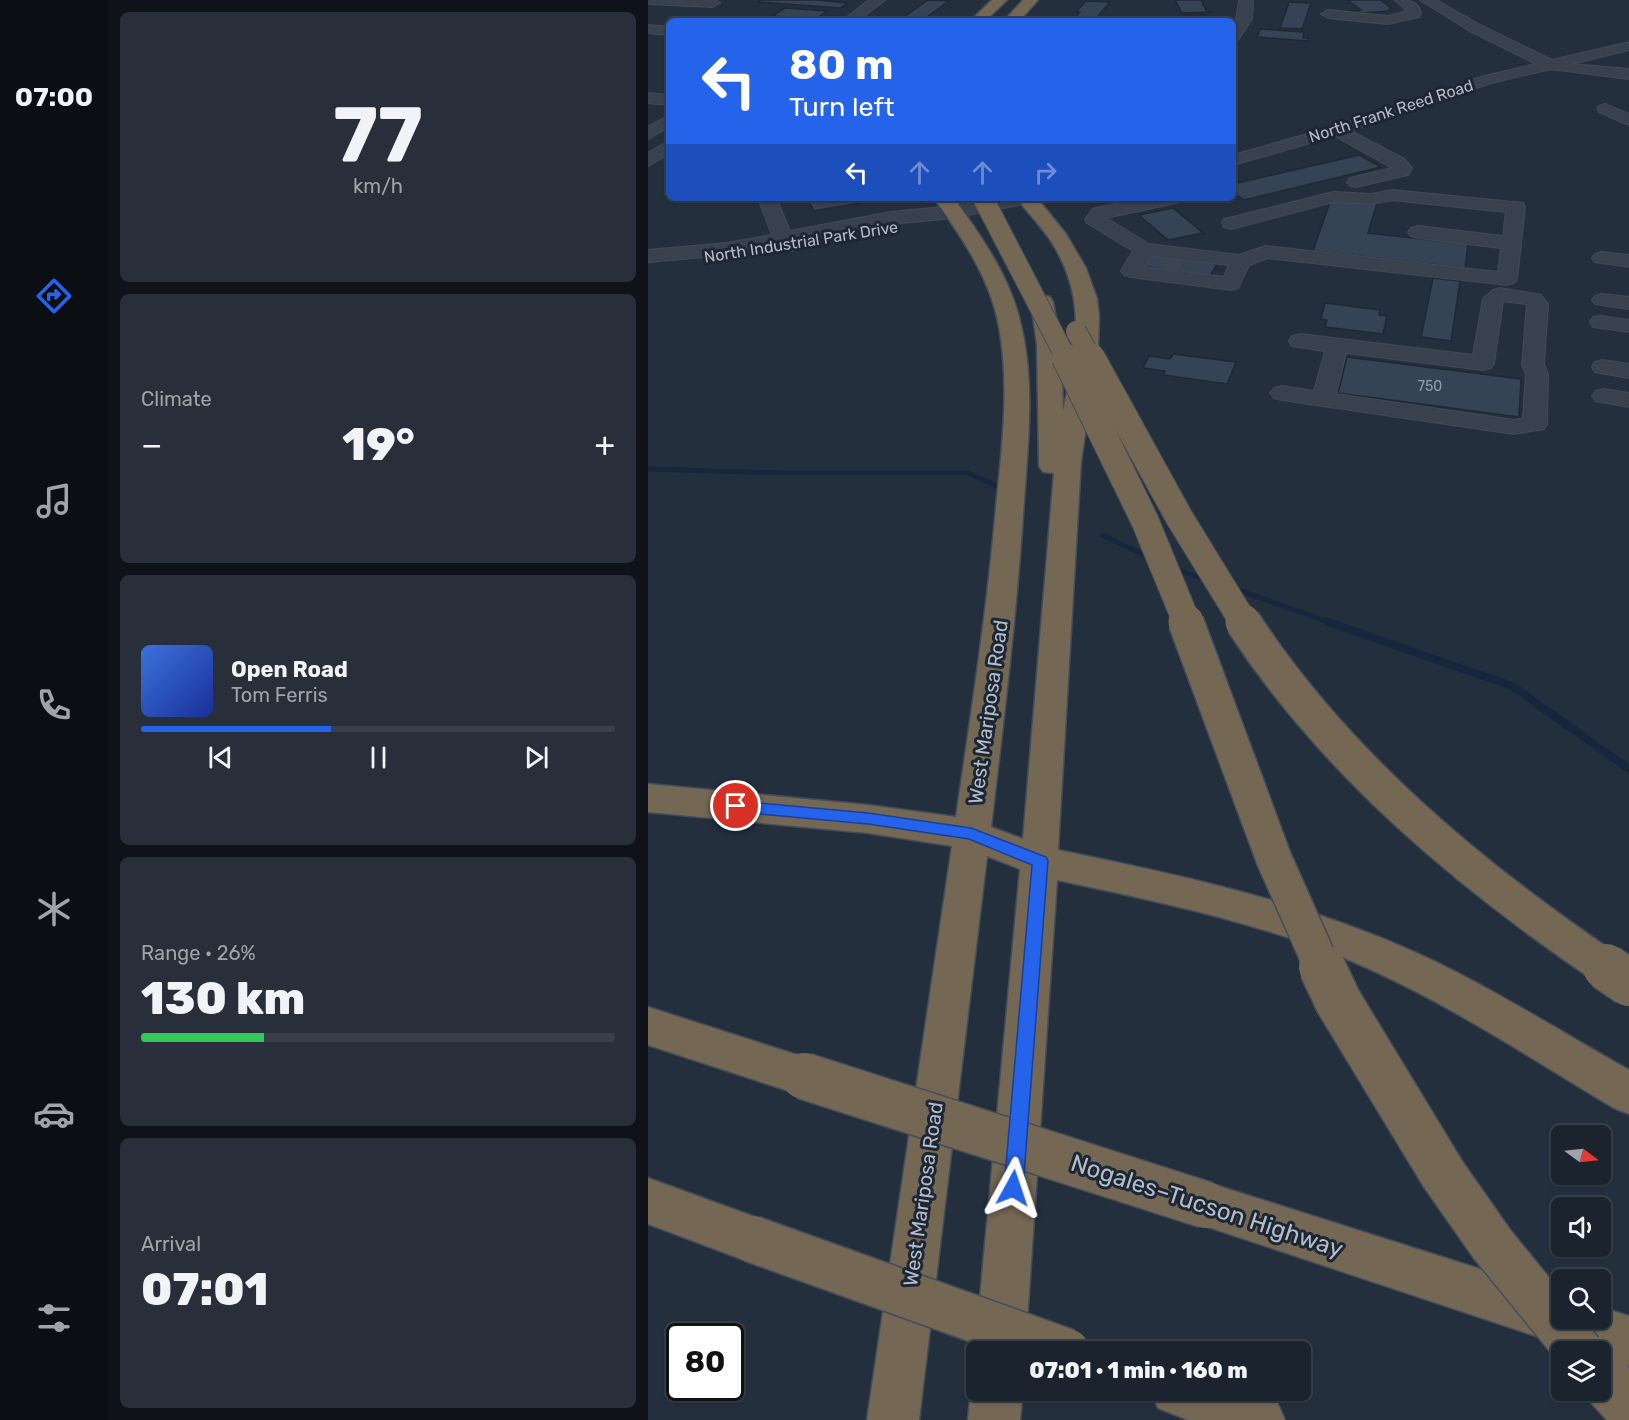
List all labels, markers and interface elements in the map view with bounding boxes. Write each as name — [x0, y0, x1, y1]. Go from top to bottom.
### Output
text: 80 m — [789, 40, 893, 90]
icon: left — [690, 42, 768, 120]
street label: North Frank Reed Road — [1306, 75, 1476, 147]
text: 07:00 — [15, 81, 93, 113]
text: 77 — [333, 88, 423, 181]
text: Turn left — [789, 91, 894, 123]
icon: left — [840, 156, 873, 189]
icon: ahead — [903, 156, 936, 189]
icon: ahead — [966, 156, 999, 189]
icon: right — [1029, 156, 1062, 189]
text: km/h — [353, 174, 403, 198]
street label: North Industrial Park Drive — [703, 217, 899, 267]
icon: directions — [33, 275, 75, 317]
house number: 750 — [1418, 378, 1442, 395]
text: Climate — [141, 387, 212, 411]
text: 19° — [342, 418, 415, 471]
text: − — [141, 425, 162, 464]
text: + — [594, 425, 615, 464]
icon: music — [33, 480, 75, 522]
street label: West Mariposa Road — [963, 618, 1013, 806]
text: Open Road — [231, 656, 348, 683]
text: Tom Ferris — [231, 683, 328, 707]
icon: phone — [33, 684, 75, 726]
icon: previous — [204, 741, 237, 774]
icon: pause — [362, 741, 395, 774]
icon: next — [520, 741, 553, 774]
pin — [710, 780, 761, 831]
icon: arrive — [719, 789, 752, 822]
icon: climate — [33, 888, 75, 930]
text: Range · 26% — [141, 941, 256, 965]
text: 130 km — [141, 972, 305, 1025]
icon: car — [33, 1093, 75, 1135]
street label: West Mariposa Road — [898, 1100, 948, 1288]
north arrow — [1551, 1125, 1611, 1185]
map controls — [1551, 1125, 1611, 1401]
street label: Nogales–Tucson Highway — [1067, 1149, 1347, 1263]
position arrow — [981, 1156, 1045, 1220]
button: sound — [1551, 1197, 1611, 1257]
text: Arrival — [141, 1232, 201, 1256]
text: 07:01 — [141, 1263, 268, 1316]
button: search — [1551, 1269, 1611, 1329]
icon: filters — [33, 1297, 75, 1339]
speed limit sign: 80 — [666, 1323, 744, 1401]
button: layers — [1551, 1341, 1611, 1401]
text: 07:01 · 1 min · 160 m — [1029, 1357, 1248, 1384]

